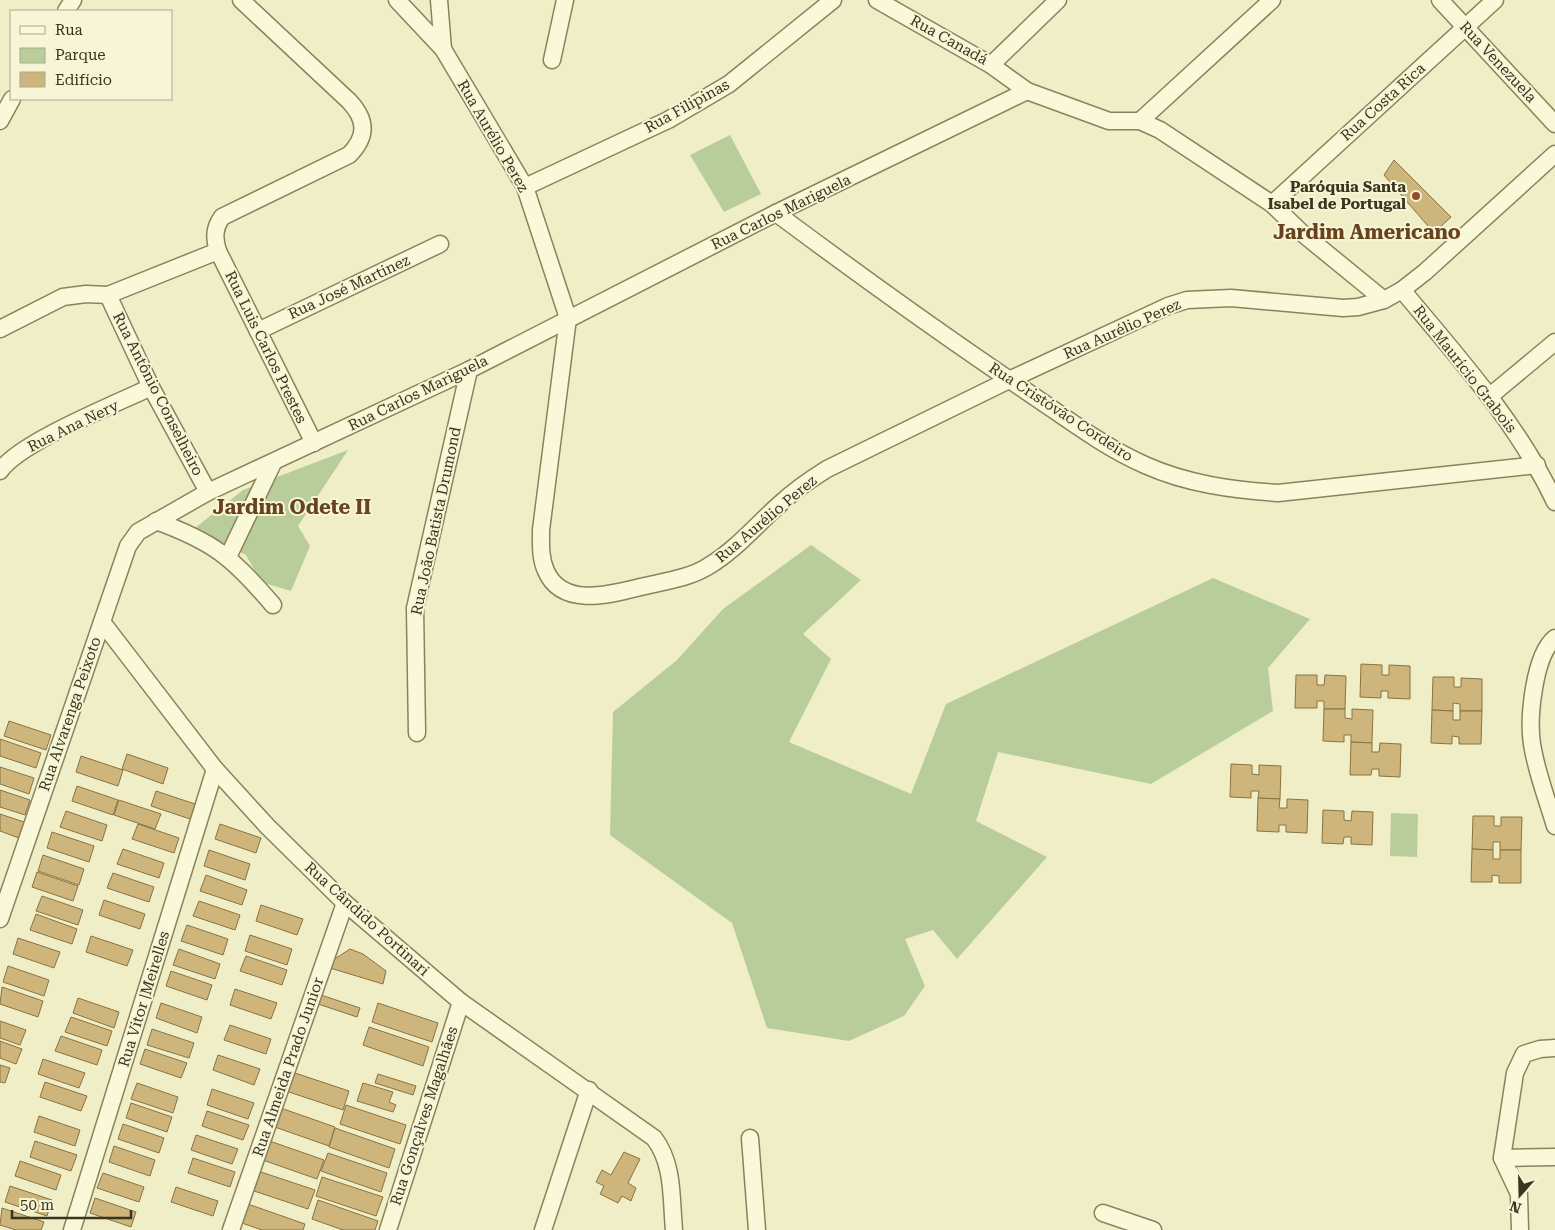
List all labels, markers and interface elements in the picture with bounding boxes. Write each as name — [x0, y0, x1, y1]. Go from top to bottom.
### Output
legend — [10, 10, 172, 100]
street label: Rua Canadá — [907, 11, 991, 69]
street label: Rua Venezuela — [1456, 18, 1540, 106]
text: Rua — [55, 21, 83, 39]
text: Parque — [55, 46, 106, 64]
street label: Rua Costa Rica — [1337, 59, 1429, 145]
text: Edifício — [55, 71, 112, 89]
street label: Rua Filipinas — [641, 75, 733, 137]
street label: Rua Aurélio Perez — [454, 77, 532, 195]
street label: Rua Carlos Mariguela — [708, 170, 854, 254]
place label: Paróquia Santa Isabel de Portugal — [1268, 178, 1406, 213]
marker: Paróquia Santa Isabel de Portugal — [1410, 190, 1422, 202]
district label: Jardim Americano — [1273, 220, 1461, 244]
street label: Rua José Martinez — [285, 251, 413, 323]
street label: Rua Luis Carlos Prestes — [221, 268, 311, 426]
street label: Rua Aurélio Perez — [1061, 295, 1183, 363]
street label: Rua Maurício Grabois — [1410, 302, 1520, 436]
street label: Rua Antônio Conselheiro — [109, 309, 207, 479]
street label: Rua Carlos Mariguela — [345, 351, 491, 435]
street label: Rua Cristóvão Cordeiro — [986, 359, 1136, 465]
street label: Rua Ana Nery — [25, 396, 122, 456]
street label: Rua João Batista Drumond — [407, 425, 465, 617]
street label: Rua Aurélio Perez — [712, 471, 820, 567]
district label: Jardim Odete II — [213, 495, 371, 519]
street label: Rua Alvarenga Peixoto — [35, 634, 105, 794]
street label: Rua Cândido Portinari — [301, 858, 433, 980]
street label: Rua Vitor |Meirelles — [115, 929, 173, 1069]
street label: Rua Almeida Prado Junior — [249, 975, 327, 1159]
street label: Rua Gonçalves Magalhães — [386, 1024, 462, 1208]
north arrow — [1495, 1170, 1545, 1220]
scale bar — [12, 1188, 131, 1220]
text: 50 m — [20, 1196, 55, 1214]
text: N — [1508, 1198, 1523, 1217]

